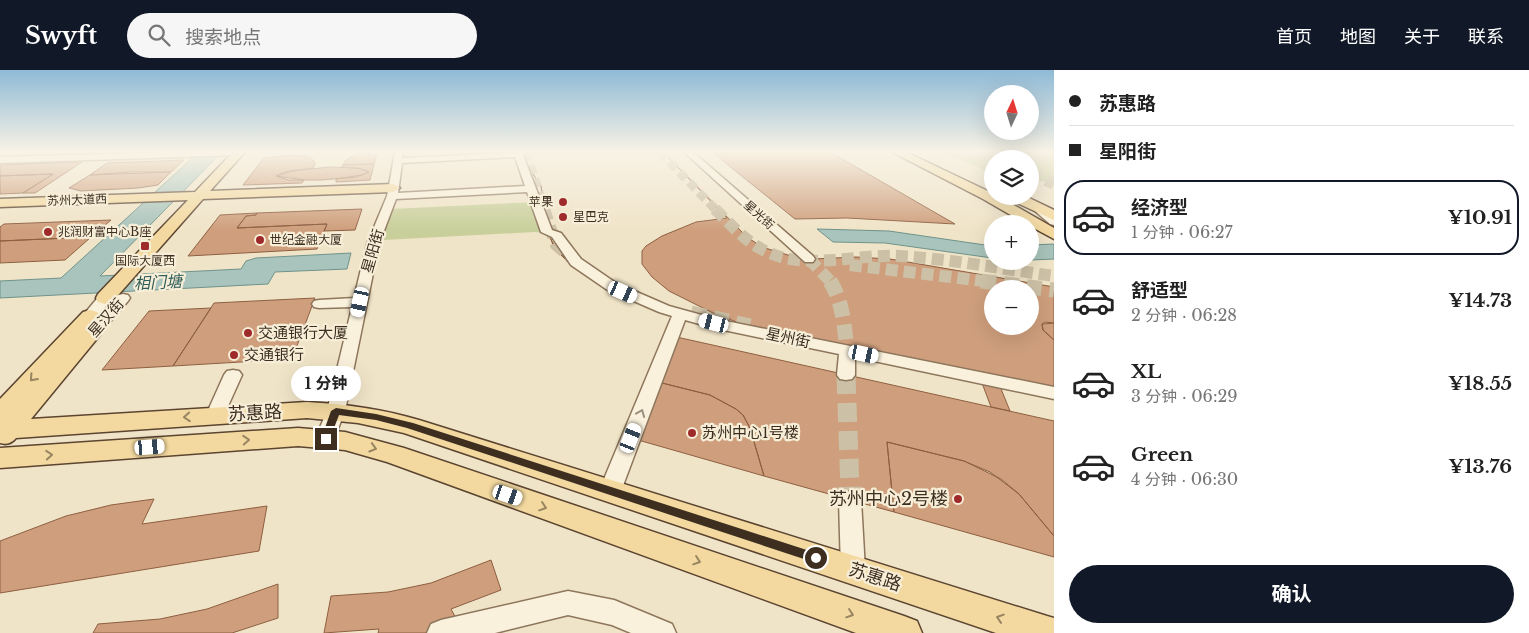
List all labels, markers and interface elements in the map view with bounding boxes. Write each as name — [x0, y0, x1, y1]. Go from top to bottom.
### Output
search box — [127, 13, 477, 58]
text: Swyft — [25, 21, 97, 50]
icon: search — [145, 21, 173, 49]
text: 搜索地点 — [185, 26, 261, 49]
text: 首页 — [1276, 26, 1312, 48]
text: 地图 — [1340, 26, 1376, 48]
text: 关于 — [1404, 26, 1440, 48]
text: 联系 — [1468, 26, 1504, 48]
north arrow — [984, 85, 1039, 140]
map controls — [984, 85, 1039, 335]
text: 苏惠路 — [1099, 92, 1156, 115]
text: 星阳街 — [1099, 140, 1156, 163]
button: layers — [984, 150, 1039, 205]
street label: 苏州大道西 — [47, 191, 107, 208]
place label: 苹果 — [529, 194, 553, 209]
icon: car — [1071, 195, 1116, 240]
marker: 苹果 — [557, 196, 569, 208]
text: 经济型 — [1131, 196, 1188, 219]
street label: 星光街 — [741, 197, 778, 232]
text: ¥10.91 — [1448, 206, 1512, 229]
place label: 星巴克 — [573, 209, 609, 224]
marker: 星巴克 — [557, 211, 569, 223]
button: + — [984, 215, 1039, 270]
text: 1 分钟 · 06:27 — [1131, 222, 1233, 242]
place label: 兆润财富中心B座 — [58, 224, 151, 239]
marker: 兆润财富中心B座 — [42, 226, 54, 238]
street label: 星阳街 — [357, 227, 388, 275]
place label: 世纪金融大厦 — [270, 232, 342, 247]
marker: 世纪金融大厦 — [254, 234, 266, 246]
marker: 国际大厦西 — [139, 240, 151, 252]
place label: 国际大厦西 — [115, 253, 175, 268]
water label: 相门塘 — [134, 271, 185, 293]
icon: car — [1071, 278, 1116, 323]
car — [606, 279, 639, 305]
text: 舒适型 — [1131, 279, 1188, 302]
button: − — [984, 280, 1039, 335]
car — [349, 286, 370, 318]
text: ¥14.73 — [1448, 289, 1512, 312]
street label: 星汉街 — [84, 294, 128, 341]
text: 2 分钟 · 06:28 — [1131, 305, 1237, 325]
car — [697, 312, 730, 334]
place label: 交通银行大厦 — [258, 323, 348, 342]
street label: 星州街 — [764, 324, 812, 351]
marker: 交通银行大厦 — [242, 327, 254, 339]
car — [847, 344, 880, 364]
place label: 交通银行 — [244, 345, 304, 364]
marker: 交通银行 — [228, 349, 240, 361]
text: XL — [1131, 360, 1161, 383]
icon: car — [1071, 361, 1116, 406]
callout: 1 分钟 — [291, 366, 361, 402]
one-way arrow — [30, 372, 39, 381]
text: ¥18.55 — [1448, 372, 1512, 395]
text: 1 分钟 — [304, 373, 348, 393]
text: 3 分钟 · 06:29 — [1131, 386, 1238, 406]
street label: 苏惠路 — [227, 401, 283, 425]
one-way arrow — [635, 409, 645, 418]
one-way arrow — [183, 412, 191, 423]
car — [618, 421, 643, 455]
place label: 苏州中心1号楼 — [702, 423, 799, 442]
marker: 苏州中心1号楼 — [686, 427, 698, 439]
route end — [315, 428, 337, 450]
one-way arrow — [242, 435, 250, 446]
car — [134, 438, 165, 456]
one-way arrow — [368, 443, 377, 453]
text: Green — [1131, 443, 1193, 466]
icon: car — [1071, 444, 1116, 489]
one-way arrow — [45, 449, 53, 460]
text: ¥13.76 — [1448, 455, 1512, 478]
text: 4 分钟 · 06:30 — [1131, 469, 1238, 489]
car — [491, 483, 524, 507]
place label: 苏州中心2号楼 — [829, 488, 948, 510]
marker: 苏州中心2号楼 — [952, 493, 964, 505]
one-way arrow — [539, 501, 547, 511]
route start — [805, 547, 827, 569]
one-way arrow — [692, 555, 700, 565]
street label: 苏惠路 — [846, 558, 904, 596]
button: 确认 — [1069, 565, 1514, 623]
one-way arrow — [845, 608, 854, 618]
one-way arrow — [997, 614, 1005, 624]

